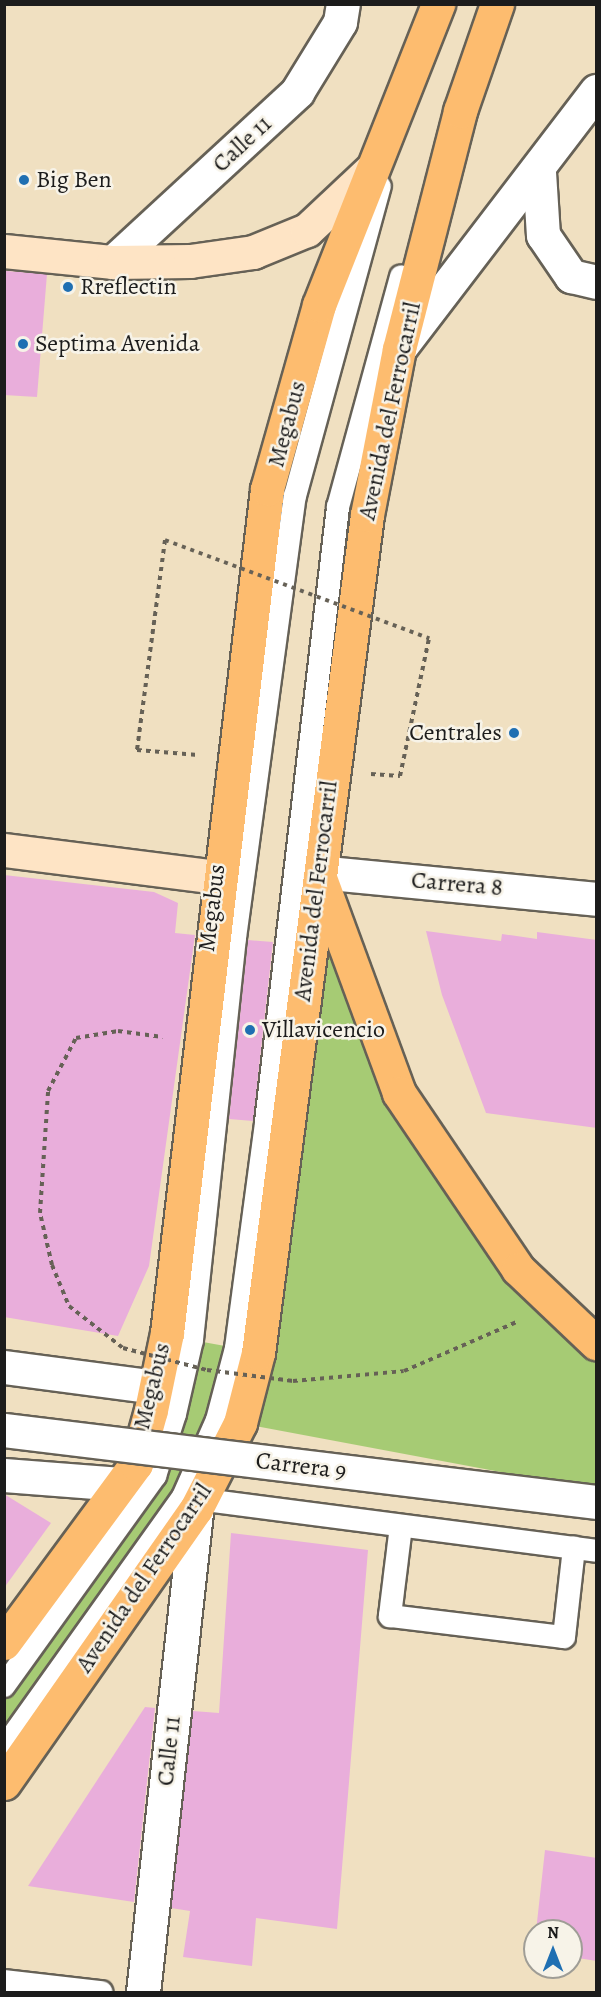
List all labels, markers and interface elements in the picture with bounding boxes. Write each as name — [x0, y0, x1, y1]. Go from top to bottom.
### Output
street label: Calle 11 — [207, 110, 277, 178]
place label: Big Ben — [36, 166, 112, 194]
marker: Big Ben — [17, 173, 31, 187]
place label: Rreflectin — [80, 273, 177, 301]
marker: Rreflectin — [61, 280, 75, 294]
street label: Avenida del Ferrocarril — [353, 300, 427, 522]
place label: Septima Avenida — [35, 330, 200, 358]
marker: Septima Avenida — [16, 337, 30, 351]
street label: Megabus — [262, 378, 312, 470]
place label: Centrales — [409, 719, 502, 747]
marker: Centrales — [507, 726, 521, 740]
street label: Avenida del Ferrocarril — [288, 779, 344, 1003]
street label: Megabus — [192, 863, 232, 953]
street label: Carrera 8 — [410, 866, 504, 902]
place label: Villavicencio — [262, 1016, 385, 1044]
marker: Villavicencio — [243, 1023, 257, 1037]
street label: Megabus — [127, 1340, 177, 1432]
street label: Carrera 9 — [254, 1446, 348, 1486]
street label: Avenida del Ferrocarril — [70, 1478, 218, 1678]
street label: Calle 11 — [151, 1715, 187, 1787]
north arrow — [523, 1919, 583, 1979]
text: N — [547, 1922, 559, 1944]

